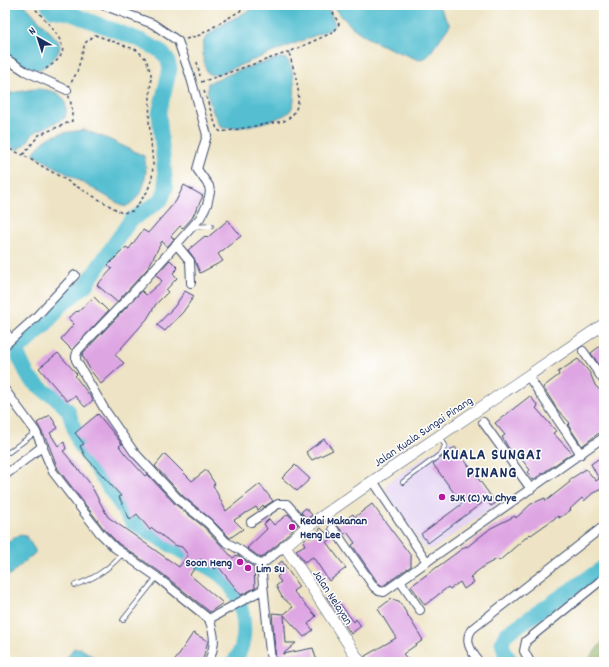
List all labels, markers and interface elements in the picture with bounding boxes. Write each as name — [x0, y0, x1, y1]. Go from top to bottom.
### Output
north arrow — [18, 18, 58, 58]
text: N — [26, 24, 41, 40]
street label: Jalan Kuala Sungai Pinang — [371, 393, 477, 472]
district label: KUALA SUNGAI PINANG — [442, 444, 542, 485]
place label: SJK (C) Yu Chye — [450, 490, 517, 507]
marker: SJK (C) Yu Chye — [437, 492, 447, 502]
place label: Kedai Makanan Heng Lee — [300, 513, 367, 544]
marker: Kedai Makanan Heng Lee — [287, 522, 297, 532]
place label: Soon Heng — [186, 555, 232, 572]
marker: Soon Heng — [235, 557, 245, 567]
place label: Lim Su — [256, 561, 285, 578]
marker: Lim Su — [243, 563, 253, 573]
street label: Jalan Nelayan — [308, 567, 356, 629]

